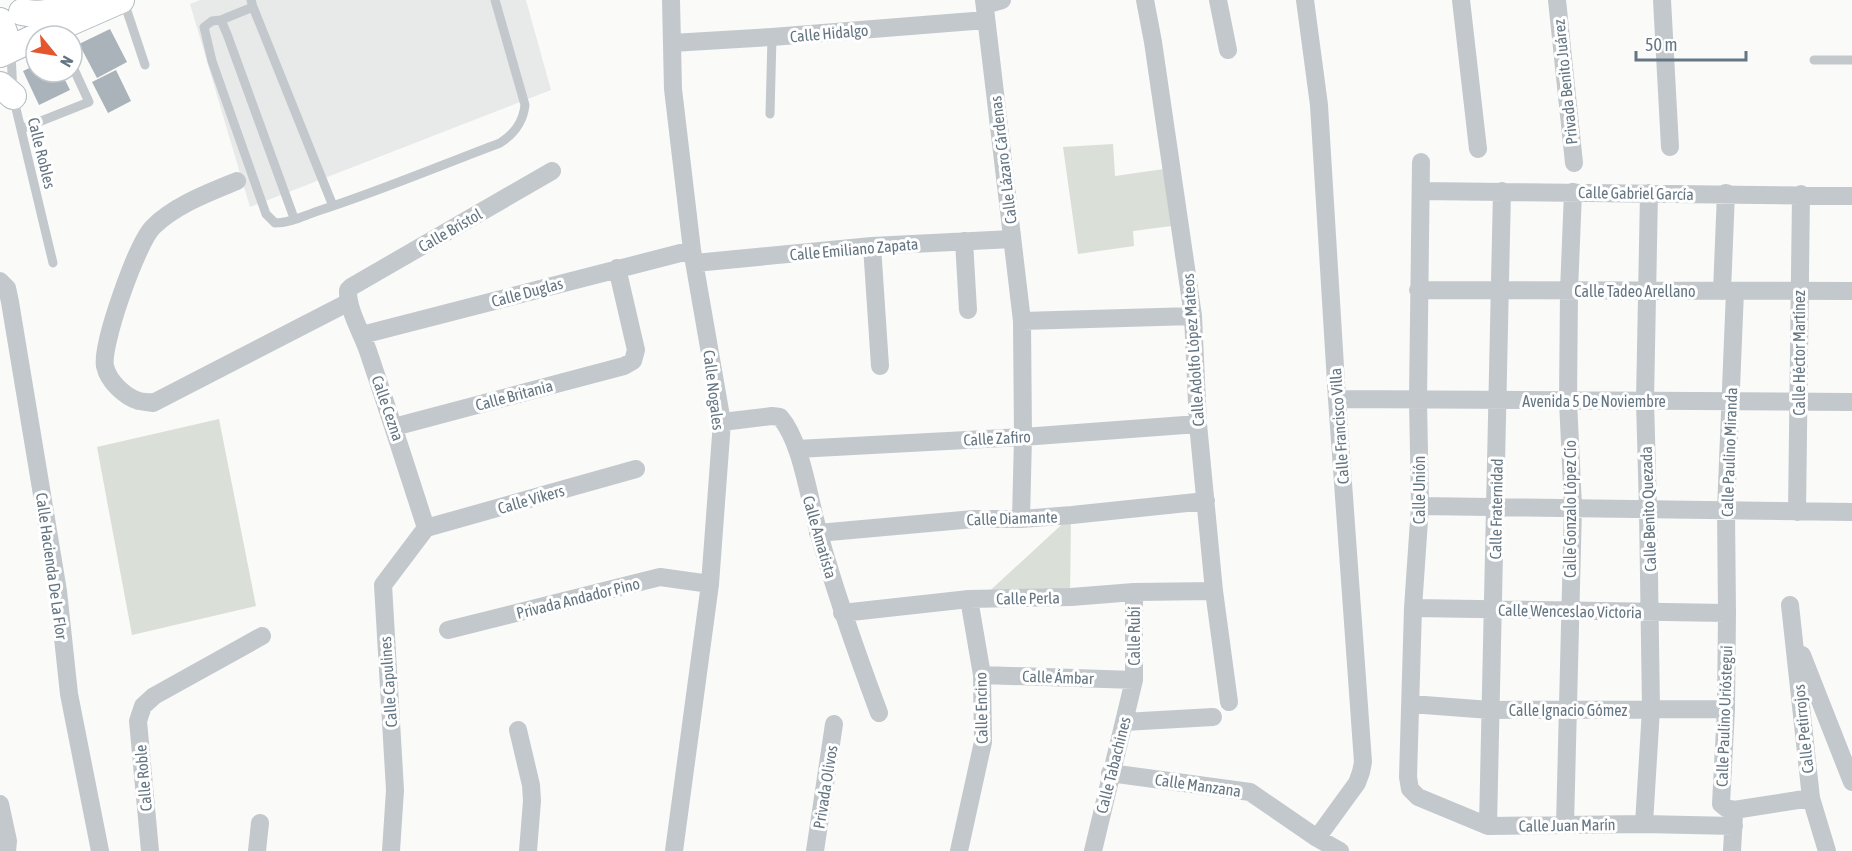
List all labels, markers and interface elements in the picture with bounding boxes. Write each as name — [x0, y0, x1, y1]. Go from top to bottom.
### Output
street label: Privada Benito Juárez — [1549, 18, 1581, 146]
street label: Calle Hidalgo — [789, 21, 869, 46]
north arrow — [24, 24, 84, 84]
scale bar — [1636, 24, 1746, 62]
text: 50 m — [1645, 34, 1677, 55]
text: N — [57, 53, 77, 70]
street label: Calle Lázaro Cárdenas — [986, 95, 1020, 225]
street label: Calle Robles — [24, 116, 60, 191]
street label: Calle Gabriel García — [1578, 183, 1694, 203]
street label: Calle Brístol — [415, 204, 486, 255]
street label: Calle Emiliano Zapata — [789, 234, 919, 265]
street label: Calle Adolfo López Mateos — [1179, 273, 1208, 427]
street label: Calle Duglas — [489, 274, 565, 311]
street label: Calle Tadeo Arellano — [1574, 282, 1696, 300]
street label: Calle Héctor Martínez — [1790, 290, 1808, 416]
street label: Calle Nogales — [699, 349, 728, 431]
street label: Calle Francisco Villa — [1326, 367, 1352, 485]
street label: Calle Cezna — [368, 373, 408, 443]
street label: Calle Britania — [473, 376, 555, 414]
street label: Calle Paulino Miranda — [1718, 387, 1740, 517]
street label: Avenida 5 De Noviembre — [1522, 392, 1666, 410]
street label: Calle Zafiro — [963, 427, 1031, 449]
street label: Calle Gonzalo López Cío — [1561, 440, 1580, 578]
street label: Calle Benito Quezada — [1637, 446, 1659, 572]
street label: Calle Unión — [1410, 456, 1428, 524]
street label: Calle Fraternidad — [1486, 458, 1506, 560]
street label: Calle Vikers — [496, 481, 567, 517]
street label: Calle Hacienda De La Flor — [33, 491, 71, 641]
street label: Calle Amatista — [800, 494, 840, 580]
street label: Calle Diamante — [966, 507, 1058, 529]
street label: Privada Andador Pino — [514, 574, 642, 622]
street label: Calle Perla — [996, 588, 1060, 608]
street label: Calle Wenceslao Victoria — [1498, 601, 1642, 621]
street label: Calle Rubí — [1125, 606, 1143, 666]
street label: Calle Capulines — [376, 636, 401, 728]
street label: Calle Paulino Urióstegui — [1713, 645, 1736, 787]
street label: Calle Ámbar — [1022, 667, 1094, 687]
street label: Calle Encino — [971, 672, 991, 744]
street label: Calle Petirrojos — [1789, 683, 1818, 774]
street label: Calle Ignacio Gómez — [1509, 701, 1627, 720]
street label: Calle Tabachines — [1092, 715, 1134, 815]
street label: Calle Roble — [131, 744, 155, 812]
street label: Privada Olivos — [810, 744, 841, 830]
street label: Calle Manzana — [1154, 770, 1242, 800]
street label: Calle Juan Marín — [1518, 815, 1616, 835]

